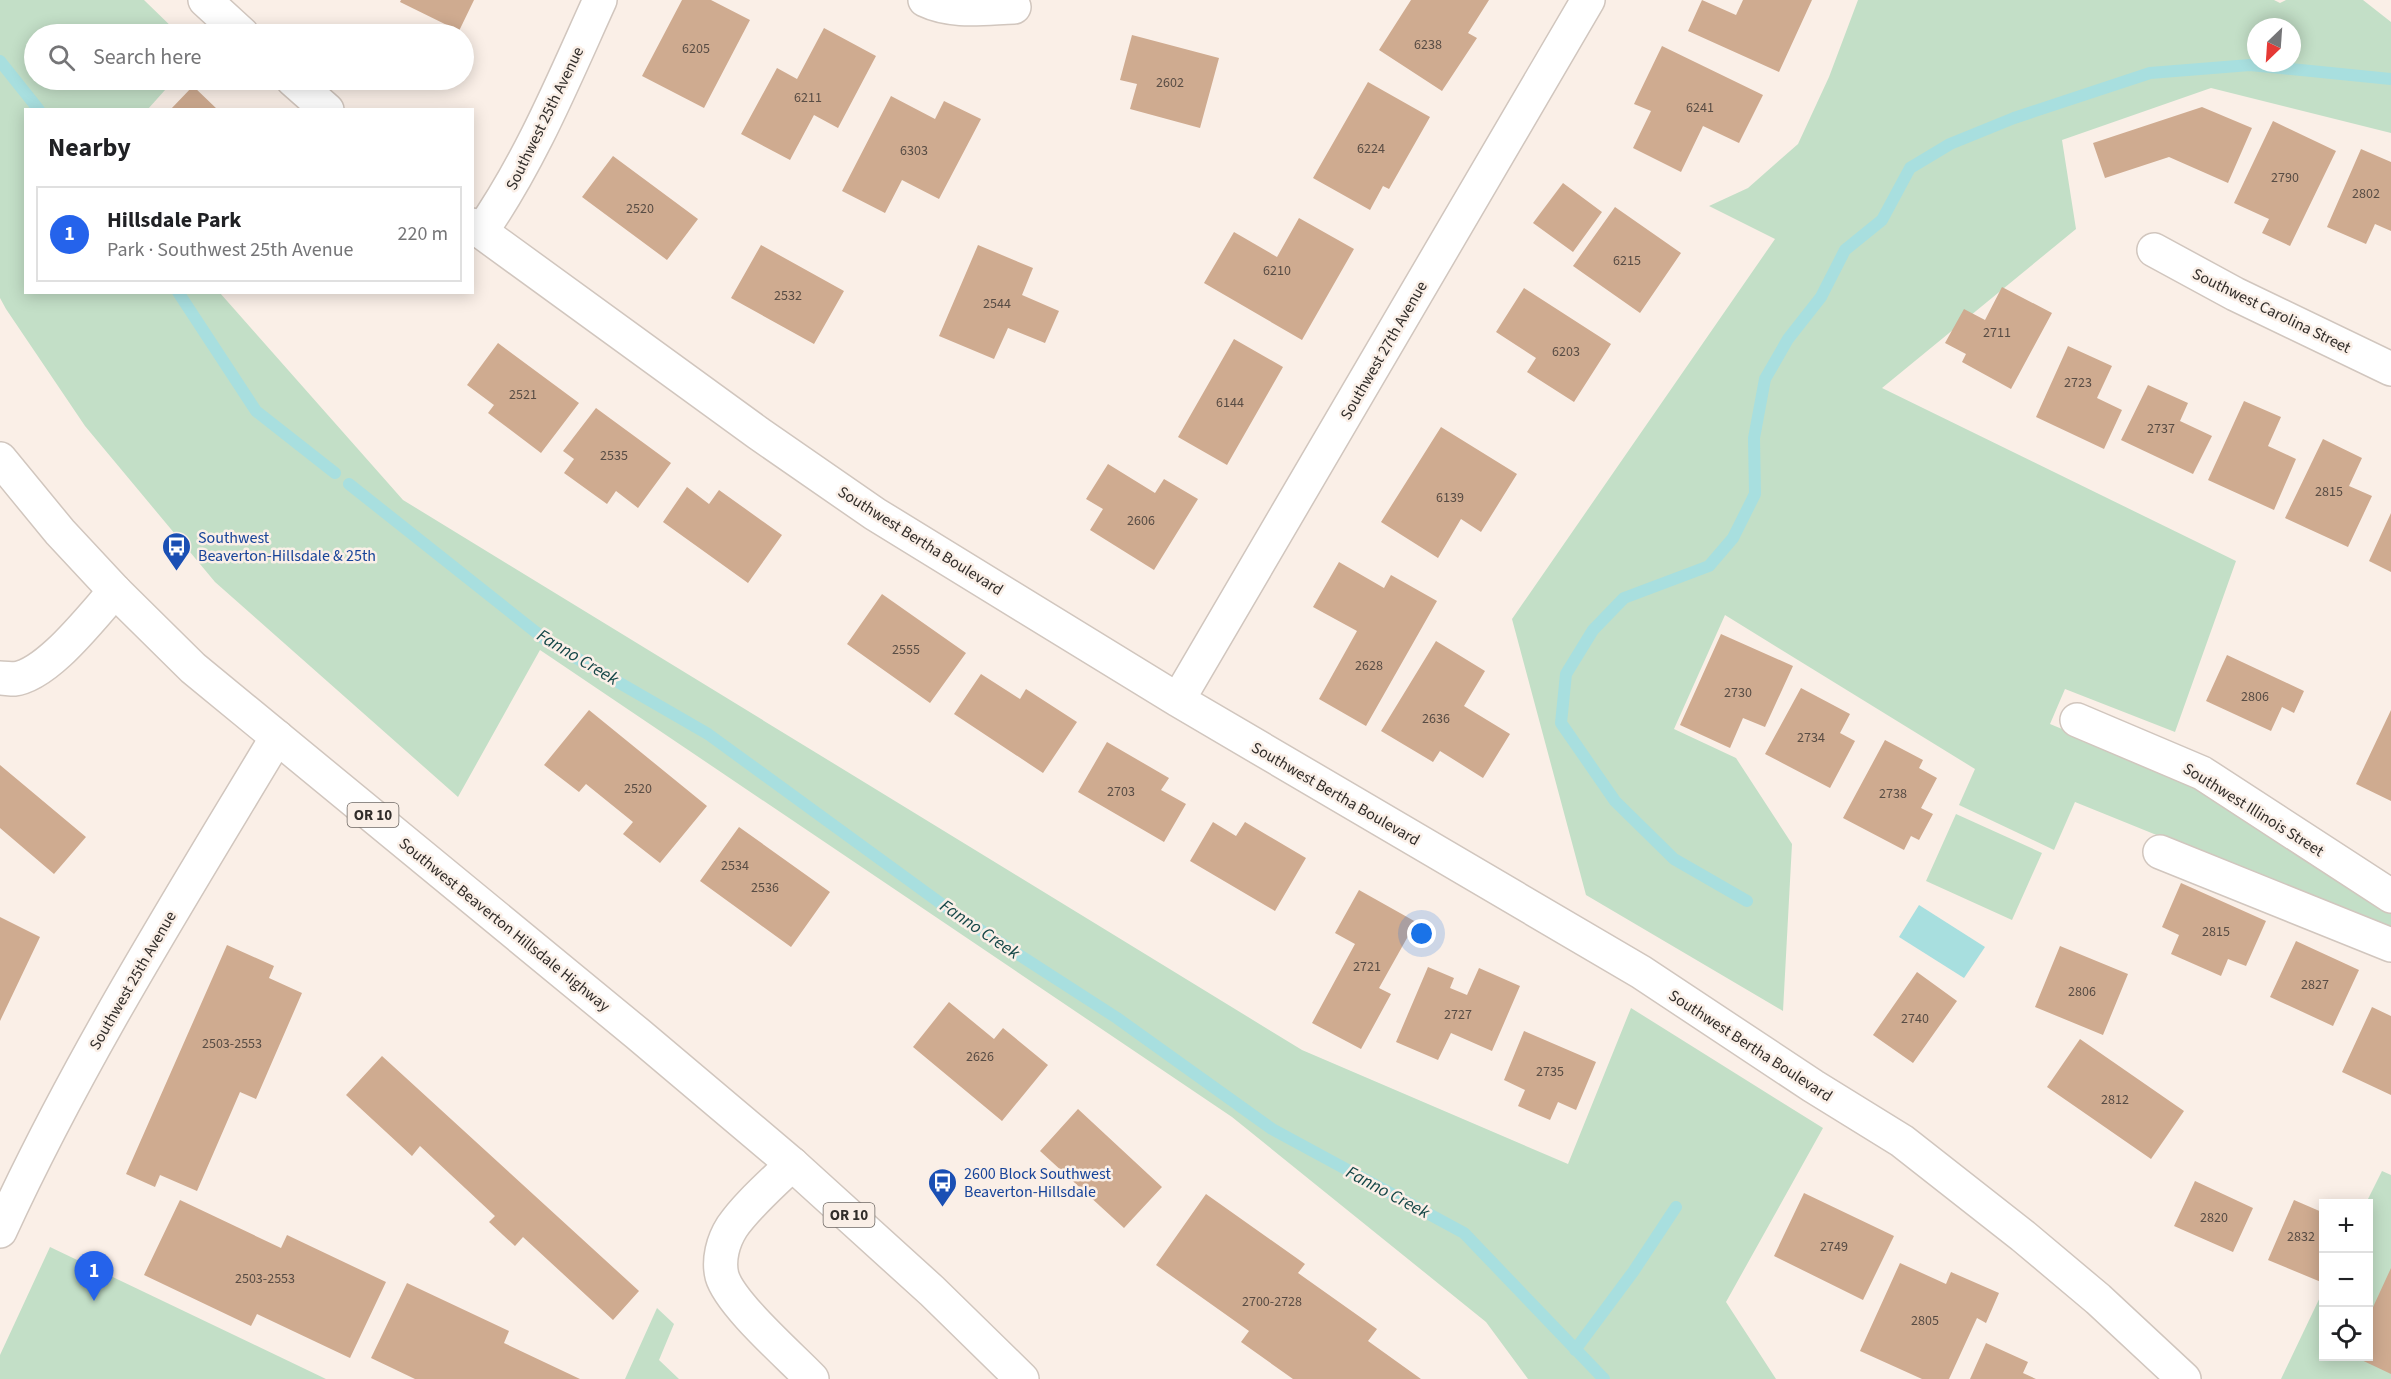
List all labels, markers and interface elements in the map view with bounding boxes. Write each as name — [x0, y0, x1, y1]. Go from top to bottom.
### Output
north arrow — [2247, 18, 2301, 72]
search box — [24, 24, 474, 90]
house number: 6238 — [1414, 35, 1442, 55]
house number: 6205 — [682, 39, 710, 59]
icon: search — [45, 41, 78, 74]
text: Search here — [93, 41, 201, 73]
street label: Southwest 25th Avenue — [501, 43, 589, 194]
house number: 2602 — [1156, 73, 1184, 93]
house number: 6211 — [794, 88, 822, 108]
house number: 6241 — [1686, 98, 1714, 118]
text: Nearby — [48, 129, 131, 166]
house number: 6224 — [1357, 139, 1385, 159]
house number: 6303 — [900, 141, 928, 161]
house number: 2790 — [2271, 168, 2299, 188]
house number: 2802 — [2352, 184, 2380, 204]
house number: 2520 — [626, 199, 654, 219]
text: Hillsdale Park — [107, 204, 241, 236]
text: 1 — [64, 220, 75, 248]
text: 220 m — [398, 220, 448, 248]
text: Park · Southwest 25th Avenue — [107, 236, 354, 264]
house number: 6215 — [1613, 251, 1641, 271]
house number: 6210 — [1263, 261, 1291, 281]
street label: Southwest Carolina Street — [2189, 263, 2355, 359]
street label: Southwest 27th Avenue — [1335, 277, 1433, 424]
house number: 2532 — [774, 286, 802, 306]
house number: 2544 — [983, 294, 1011, 314]
house number: 2711 — [1983, 323, 2011, 343]
house number: 6203 — [1552, 342, 1580, 362]
house number: 2723 — [2064, 373, 2092, 393]
house number: 2521 — [509, 385, 537, 405]
house number: 6144 — [1216, 393, 1244, 413]
house number: 2737 — [2147, 419, 2175, 439]
house number: 2535 — [600, 446, 628, 466]
street label: Southwest Bertha Boulevard — [834, 481, 1007, 601]
house number: 2815 — [2315, 482, 2343, 502]
house number: 6139 — [1436, 488, 1464, 508]
house number: 2606 — [1127, 511, 1155, 531]
place label: Southwest Beaverton-Hillsdale & 25th — [198, 527, 376, 567]
bus stop icon: Southwest Beaverton-Hillsdale & 25th — [161, 530, 193, 572]
water label: Fanno Creek — [532, 623, 624, 692]
house number: 2555 — [892, 640, 920, 660]
house number: 2628 — [1355, 656, 1383, 676]
house number: 2730 — [1724, 683, 1752, 703]
house number: 2806 — [2241, 687, 2269, 707]
house number: 2636 — [1422, 709, 1450, 729]
house number: 2734 — [1797, 728, 1825, 748]
street label: Southwest Bertha Boulevard — [1247, 737, 1424, 851]
street label: Southwest Illinois Street — [2179, 758, 2329, 862]
house number: 2520 — [624, 779, 652, 799]
house number: 2703 — [1107, 782, 1135, 802]
house number: 2738 — [1879, 784, 1907, 804]
road number: OR 10 — [348, 803, 398, 827]
street label: Southwest Beaverton Hillsdale Highway — [394, 833, 615, 1017]
house number: 2534 — [721, 856, 749, 876]
house number: 2536 — [751, 878, 779, 898]
water label: Fanno Creek — [935, 893, 1025, 966]
street label: Southwest 25th Avenue — [84, 907, 182, 1054]
your location — [1407, 919, 1436, 948]
house number: 2815 — [2202, 922, 2230, 942]
house number: 2721 — [1353, 957, 1381, 977]
house number: 2827 — [2301, 975, 2329, 995]
house number: 2806 — [2068, 982, 2096, 1002]
street label: Southwest Bertha Boulevard — [1664, 985, 1837, 1107]
house number: 2727 — [1444, 1005, 1472, 1025]
house number: 2740 — [1901, 1009, 1929, 1029]
house number: 2503-2553 — [202, 1034, 262, 1054]
house number: 2626 — [966, 1047, 994, 1067]
house number: 2735 — [1536, 1062, 1564, 1082]
house number: 2812 — [2101, 1090, 2129, 1110]
water label: Fanno Creek — [1342, 1160, 1434, 1225]
place label: 2600 Block Southwest Beaverton-Hillsdale — [964, 1163, 1111, 1203]
bus stop icon: 2600 Block Southwest Beaverton-Hillsdale — [927, 1166, 959, 1208]
map controls — [2319, 1199, 2373, 1361]
button: + — [2319, 1199, 2373, 1253]
road number: OR 10 — [824, 1203, 874, 1227]
house number: 2820 — [2200, 1208, 2228, 1228]
house number: 2832 — [2287, 1227, 2315, 1247]
house number: 2749 — [1820, 1237, 1848, 1257]
pin: 1 — [74, 1252, 113, 1301]
button: − — [2319, 1253, 2373, 1307]
house number: 2503-2553 — [235, 1269, 295, 1289]
house number: 2700-2728 — [1242, 1292, 1302, 1312]
button: locate — [2319, 1307, 2373, 1361]
house number: 2805 — [1911, 1311, 1939, 1331]

